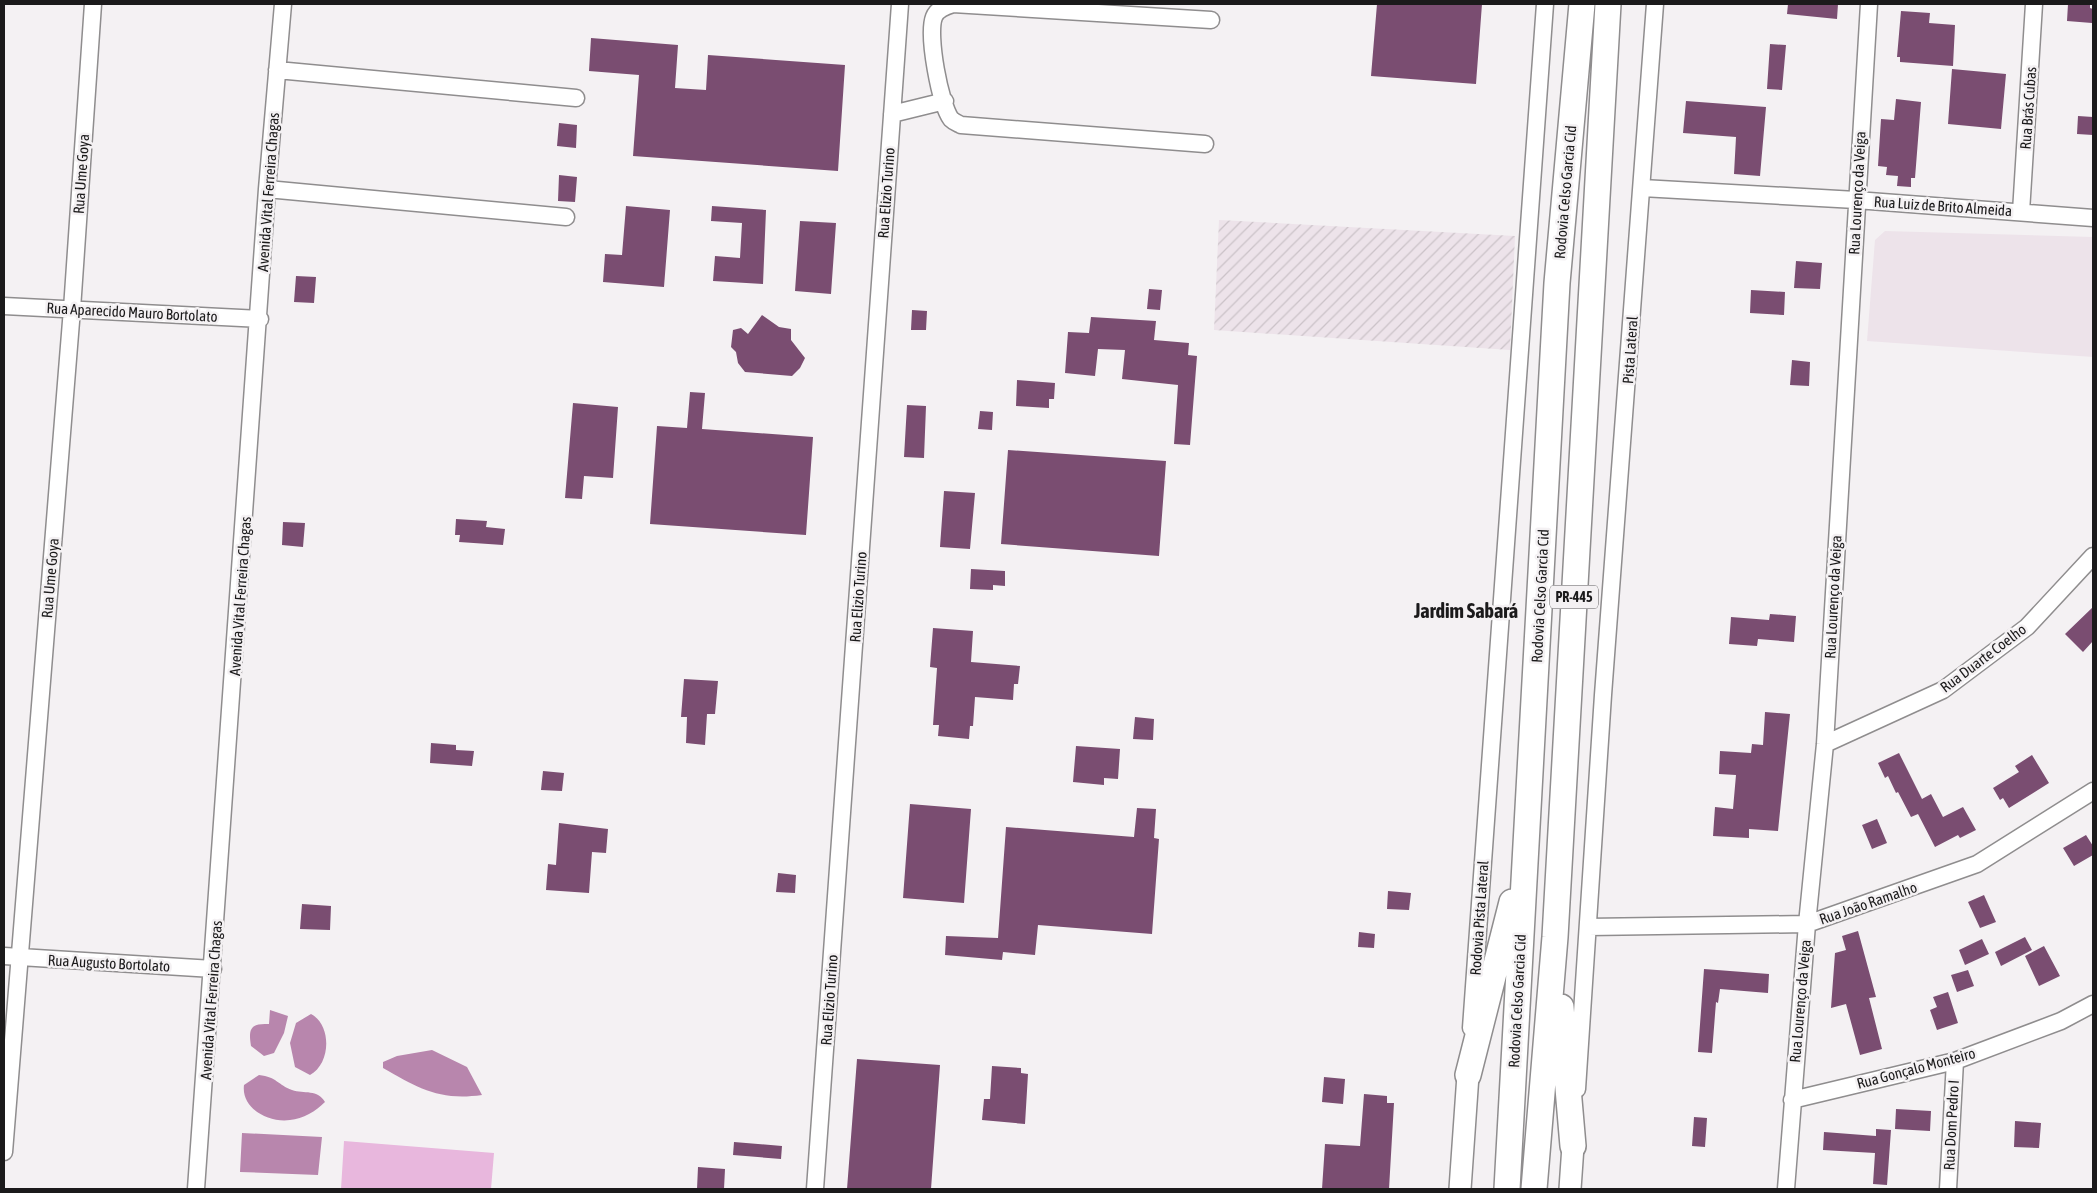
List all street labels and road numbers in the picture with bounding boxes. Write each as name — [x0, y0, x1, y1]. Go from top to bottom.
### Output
street label: Rua Brás Cubas — [2017, 66, 2039, 150]
street label: Avenida Vital Ferreira Chagas — [254, 112, 282, 272]
street label: Rodovia Celso Garcia Cid — [1551, 125, 1579, 259]
street label: Rua Lourenço da Veiga — [1845, 131, 1869, 255]
street label: Rua Ume Goya — [70, 133, 92, 215]
street label: Rua Elizio Turino — [874, 147, 898, 239]
street label: Rua Luiz de Brito Almeida — [1873, 193, 2013, 219]
street label: Rua Aparecido Mauro Bortolato — [46, 299, 218, 325]
street label: Pista Lateral — [1619, 315, 1641, 385]
street label: Avenida Vital Ferreira Chagas — [226, 516, 254, 676]
street label: Rodovia Celso Garcia Cid — [1528, 529, 1552, 663]
street label: Rua Lourenço da Veiga — [1821, 535, 1845, 659]
street label: Rua Ume Goya — [38, 537, 62, 619]
street label: Rua Elizio Turino — [846, 551, 870, 643]
road number: PR-445 — [1550, 586, 1598, 608]
street label: Rua Duarte Coelho — [1937, 620, 2029, 696]
street label: Rodovia Pista Lateral — [1467, 860, 1491, 976]
street label: Rua João Ramalho — [1817, 878, 1919, 928]
street label: Avenida Vital Ferreira Chagas — [197, 920, 225, 1080]
street label: Rodovia Celso Garcia Cid — [1505, 934, 1529, 1068]
street label: Rua Lourenço da Veiga — [1786, 939, 1814, 1063]
street label: Rua Augusto Bortolato — [47, 951, 171, 975]
street label: Rua Elizio Turino — [817, 954, 841, 1046]
street label: Rua Gonçalo Monteiro — [1855, 1044, 1977, 1092]
street label: Rua Dom Pedro I — [1940, 1079, 1962, 1171]

